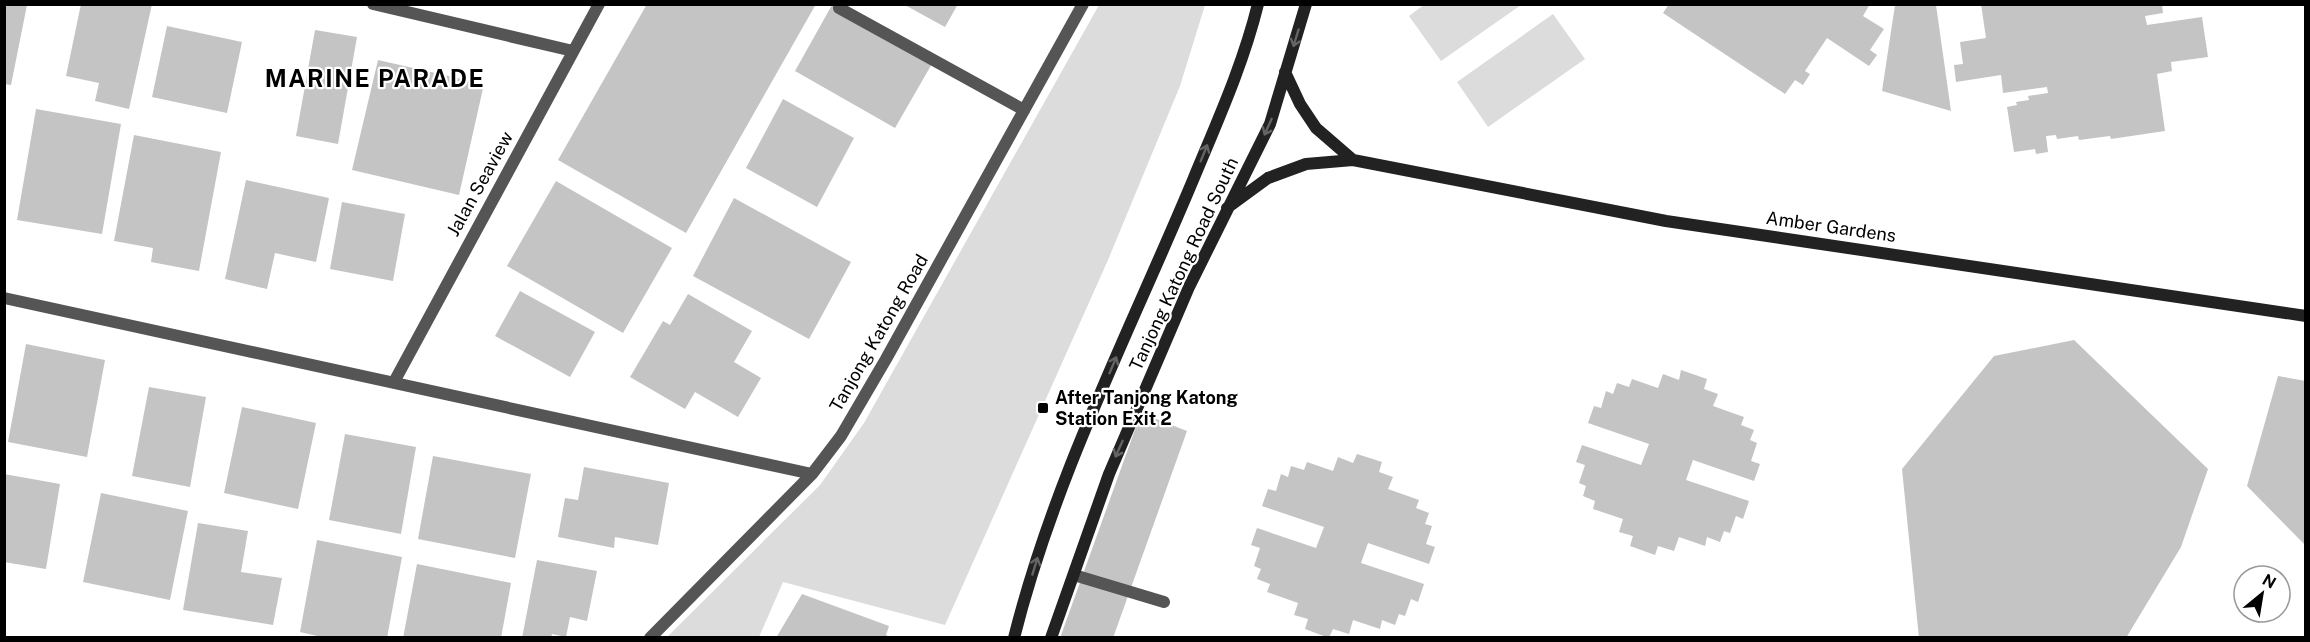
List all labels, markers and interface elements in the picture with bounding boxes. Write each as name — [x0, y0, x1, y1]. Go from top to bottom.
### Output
one-way arrow — [1290, 28, 1301, 47]
district label: MARINE PARADE — [265, 64, 485, 92]
one-way arrow — [1261, 118, 1273, 136]
street label: Jalan Seaview — [442, 128, 517, 240]
one-way arrow — [1199, 144, 1210, 162]
street label: Tanjong Katong Road South — [1125, 154, 1242, 374]
street label: Amber Gardens — [1765, 207, 1897, 246]
street label: Tanjong Katong Road — [825, 250, 932, 415]
one-way arrow — [1108, 356, 1119, 374]
place label: After Tanjong Katong Station Exit 2 — [1055, 387, 1238, 429]
marker: After Tanjong Katong Station Exit 2 — [1036, 401, 1050, 415]
one-way arrow — [1113, 440, 1125, 458]
one-way arrow — [1030, 557, 1041, 576]
north arrow — [2232, 564, 2292, 624]
text: N — [2259, 570, 2279, 593]

